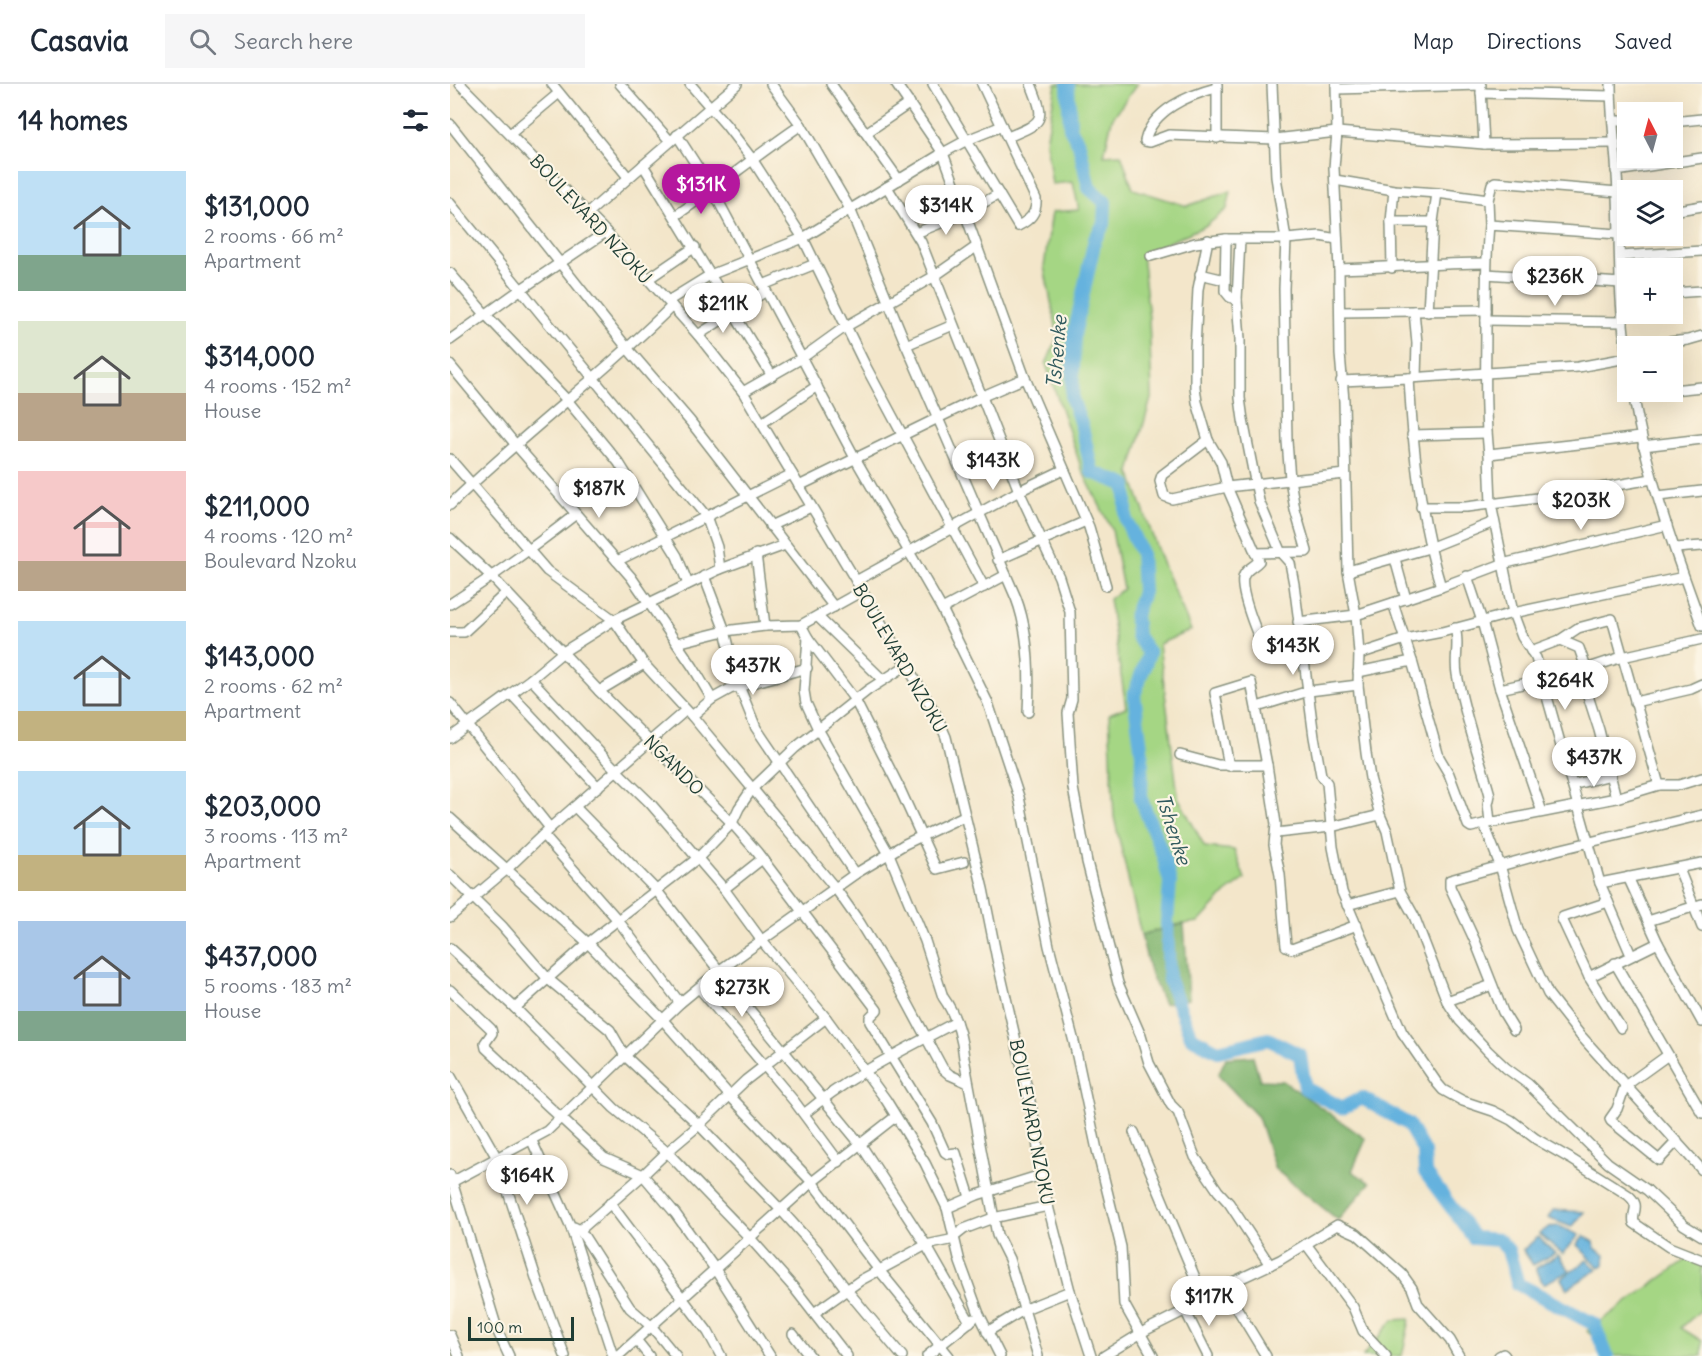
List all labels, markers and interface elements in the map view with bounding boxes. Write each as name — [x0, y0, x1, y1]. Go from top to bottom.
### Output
search box — [165, 14, 585, 68]
text: Casavia — [30, 23, 129, 59]
icon: search — [186, 25, 219, 58]
text: Search here — [234, 27, 353, 55]
text: Map — [1413, 28, 1454, 55]
text: Directions — [1487, 28, 1581, 55]
text: Saved — [1614, 28, 1672, 55]
north arrow — [1617, 102, 1683, 168]
map controls — [1617, 102, 1683, 402]
text: 14 homes — [18, 104, 128, 137]
icon: filters — [399, 104, 432, 137]
street label: BOULEVARD NZOKU — [525, 149, 657, 289]
pin: $131K — [659, 164, 743, 215]
text: $131K — [676, 171, 726, 196]
button: layers — [1617, 180, 1683, 246]
pin: $314K — [904, 185, 988, 236]
text: $131,000 — [204, 190, 310, 223]
text: $314K — [919, 192, 973, 217]
icon: home — [66, 195, 138, 267]
text: 2 rooms · 66 m² — [204, 223, 344, 248]
text: Apartment — [204, 248, 301, 273]
pin: $236K — [1513, 256, 1597, 307]
button: + — [1617, 258, 1683, 324]
text: $236K — [1526, 263, 1584, 288]
pin: $211K — [681, 283, 765, 334]
text: $211K — [698, 290, 748, 315]
water label: Tshenke — [1040, 313, 1072, 389]
button: − — [1617, 336, 1683, 402]
text: $314,000 — [204, 340, 315, 373]
icon: home — [66, 345, 138, 417]
text: 4 rooms · 152 m² — [204, 373, 352, 398]
text: House — [204, 398, 261, 423]
pin: $143K — [951, 440, 1035, 491]
text: $143K — [966, 447, 1020, 472]
pin: $187K — [557, 468, 641, 519]
text: $187K — [573, 475, 625, 500]
pin: $203K — [1539, 480, 1623, 531]
text: $203K — [1552, 487, 1610, 512]
text: $211,000 — [204, 490, 310, 523]
icon: home — [66, 495, 138, 567]
text: 4 rooms · 120 m² — [204, 523, 353, 548]
text: Boulevard Nzoku — [204, 548, 357, 573]
street label: BOULEVARD NZOKU — [848, 579, 952, 737]
pin: $143K — [1251, 625, 1335, 676]
text: $143K — [1266, 632, 1320, 657]
text: $143,000 — [204, 640, 315, 673]
icon: home — [66, 645, 138, 717]
pin: $437K — [711, 645, 795, 696]
text: $437K — [725, 652, 781, 677]
pin: $264K — [1523, 660, 1607, 711]
text: $264K — [1536, 667, 1594, 692]
text: 2 rooms · 62 m² — [204, 673, 343, 698]
text: Apartment — [204, 698, 301, 723]
street label: NGANDO — [639, 730, 709, 800]
pin: $437K — [1552, 737, 1636, 788]
text: $437K — [1566, 744, 1622, 769]
text: $203,000 — [204, 790, 321, 823]
water label: Tshenke — [1151, 791, 1198, 869]
icon: home — [66, 795, 138, 867]
text: 3 rooms · 113 m² — [204, 823, 348, 848]
text: Apartment — [204, 848, 301, 873]
text: $437,000 — [204, 940, 318, 973]
icon: home — [66, 945, 138, 1017]
pin: $273K — [700, 967, 784, 1018]
text: 5 rooms · 183 m² — [204, 973, 352, 998]
text: $273K — [714, 974, 770, 999]
text: House — [204, 998, 261, 1023]
street label: BOULEVARD NZOKU — [1005, 1037, 1059, 1207]
pin: $164K — [485, 1155, 569, 1206]
text: $164K — [500, 1162, 554, 1187]
pin: $117K — [1167, 1276, 1251, 1327]
text: $117K — [1185, 1283, 1233, 1308]
scale bar — [468, 1314, 574, 1342]
text: 100 m — [477, 1317, 522, 1337]

